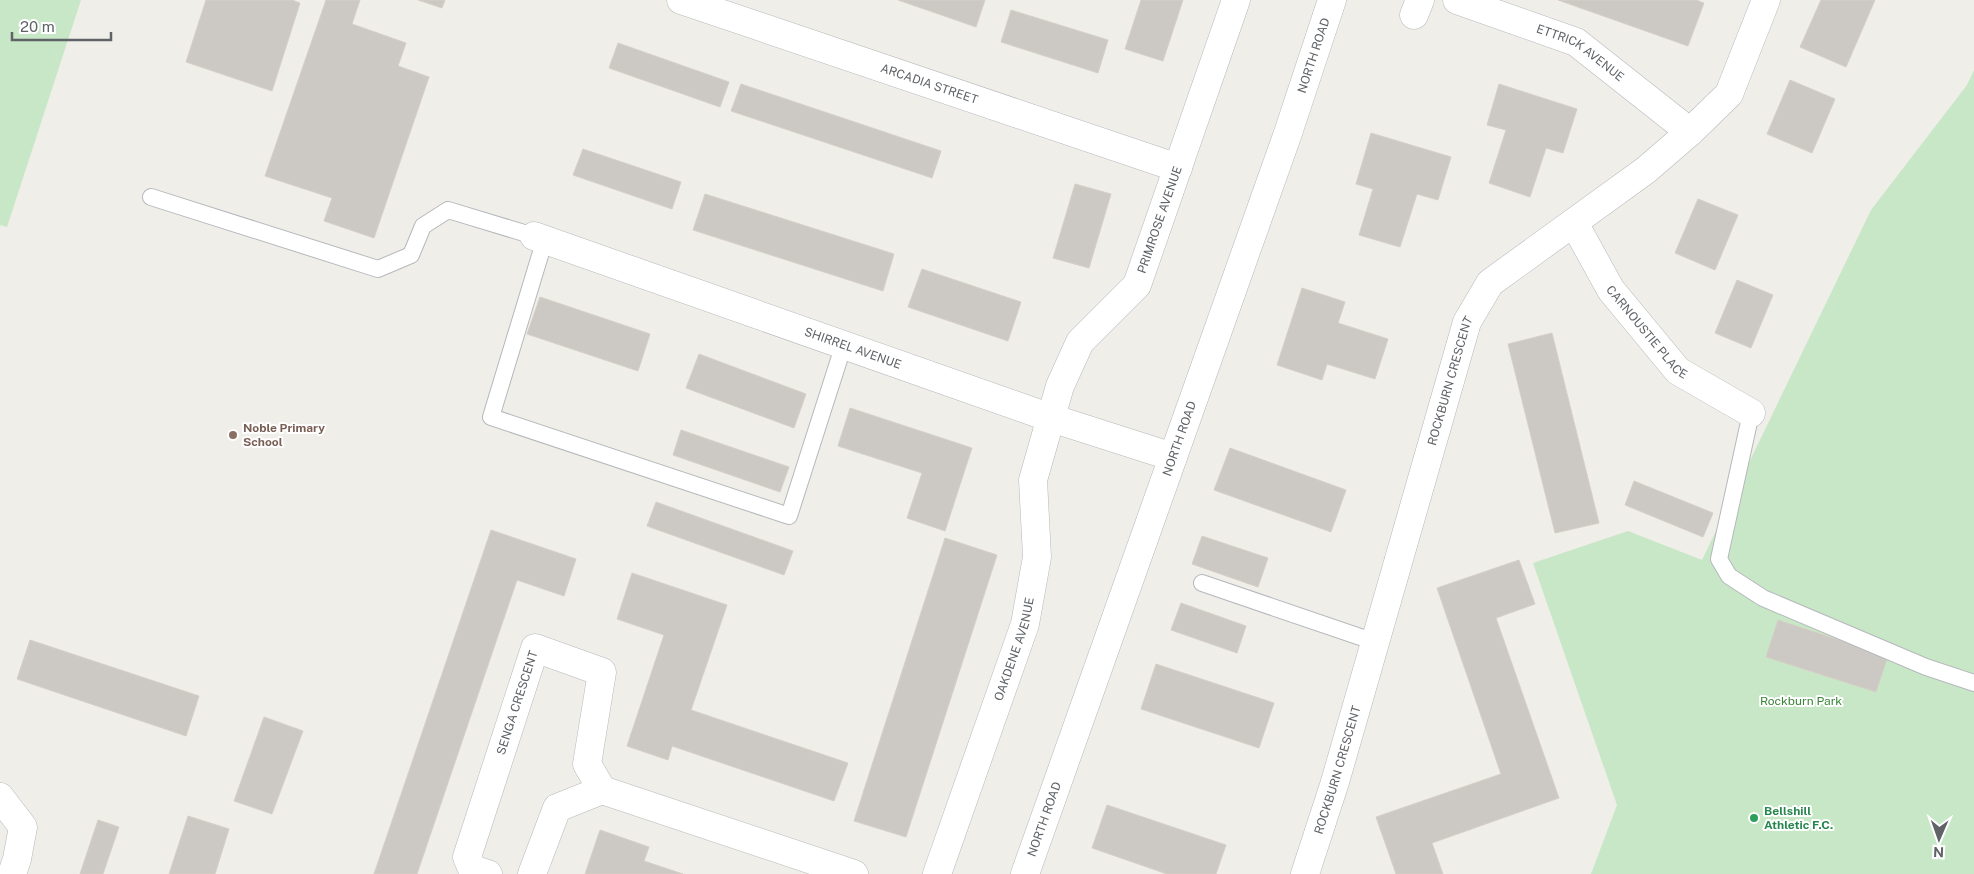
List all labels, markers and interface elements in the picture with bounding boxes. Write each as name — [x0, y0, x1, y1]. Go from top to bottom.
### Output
scale bar — [12, 10, 111, 42]
street label: NORTH ROAD — [1295, 16, 1333, 95]
text: 20 m — [20, 18, 55, 35]
street label: ETTRICK AVENUE — [1534, 22, 1627, 84]
street label: ARCADIA STREET — [879, 61, 980, 107]
street label: PRIMROSE AVENUE — [1135, 164, 1185, 275]
street label: CARNOUSTIE PLACE — [1603, 283, 1690, 382]
street label: ROCKBURN CRESCENT — [1425, 314, 1476, 447]
street label: SHIRREL AVENUE — [802, 325, 903, 372]
street label: NORTH ROAD — [1160, 399, 1199, 478]
place label: Noble Primary School — [243, 421, 325, 449]
marker: Noble Primary School — [227, 429, 239, 441]
street label: OAKDENE AVENUE — [991, 596, 1037, 703]
street label: SENGA CRESCENT — [494, 649, 541, 757]
park label: Rockburn Park — [1760, 694, 1842, 708]
street label: ROCKBURN CRESCENT — [1311, 704, 1364, 836]
street label: NORTH ROAD — [1025, 780, 1064, 859]
place label: Bellshill Athletic F.C. — [1764, 804, 1833, 832]
marker: Bellshill Athletic F.C. — [1748, 812, 1760, 824]
north arrow — [1914, 814, 1964, 864]
text: N — [1933, 844, 1944, 860]

